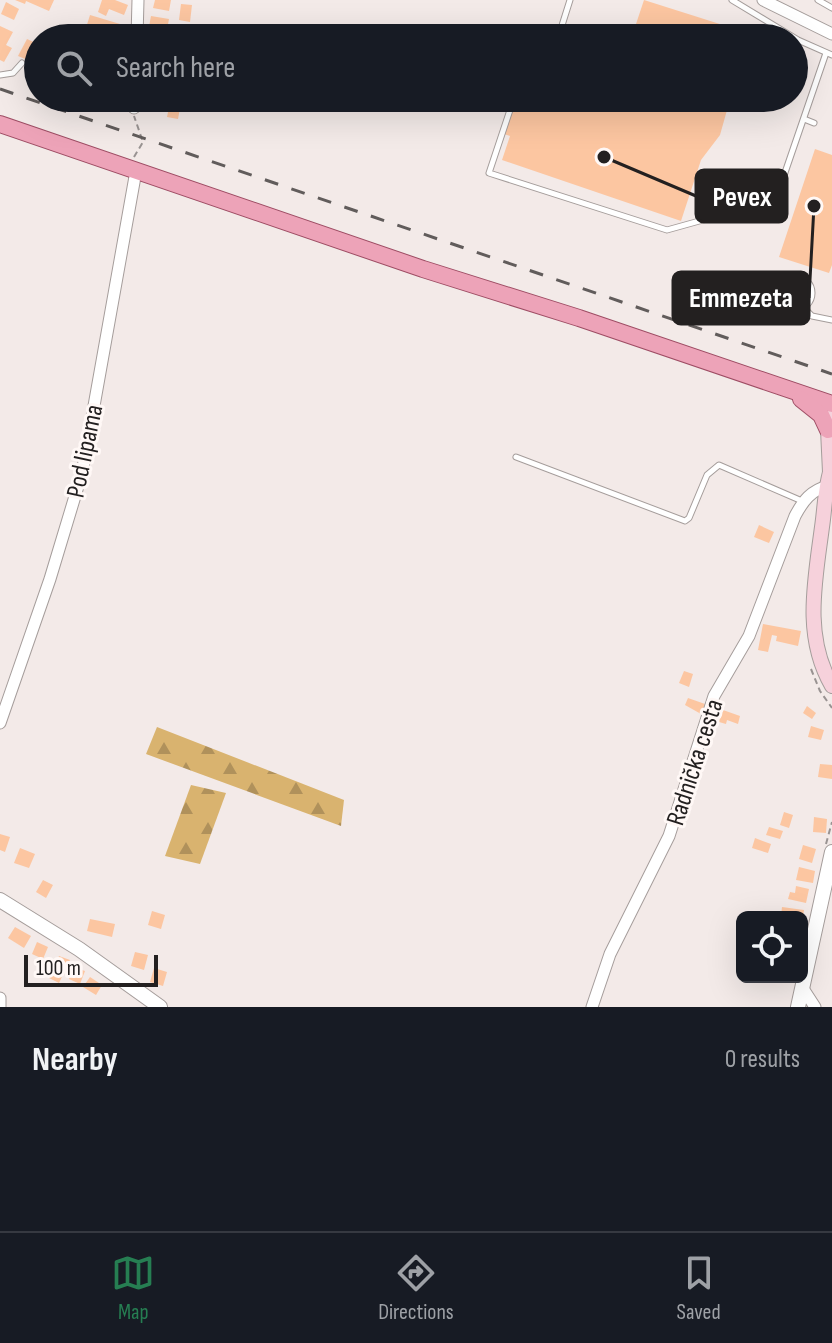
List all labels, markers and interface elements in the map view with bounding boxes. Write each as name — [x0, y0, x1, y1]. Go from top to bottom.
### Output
search box — [24, 24, 808, 112]
icon: search — [52, 46, 96, 90]
text: Search here — [116, 50, 235, 86]
callout: Pevex — [696, 170, 787, 222]
text: Pevex — [712, 181, 772, 214]
callout: Emmezeta — [673, 272, 809, 324]
text: Emmezeta — [689, 282, 793, 315]
street label: Pod lipama — [60, 402, 110, 501]
street label: Radnička cesta — [660, 695, 730, 829]
map controls — [736, 911, 808, 983]
button: locate — [736, 911, 808, 983]
scale bar — [24, 951, 158, 987]
text: 100 m — [36, 955, 81, 982]
text: Nearby — [32, 1039, 118, 1080]
text: 0 results — [725, 1044, 800, 1075]
tab: Map — [111, 1251, 155, 1326]
tab: Directions — [378, 1251, 454, 1326]
tab: Saved — [677, 1251, 721, 1326]

